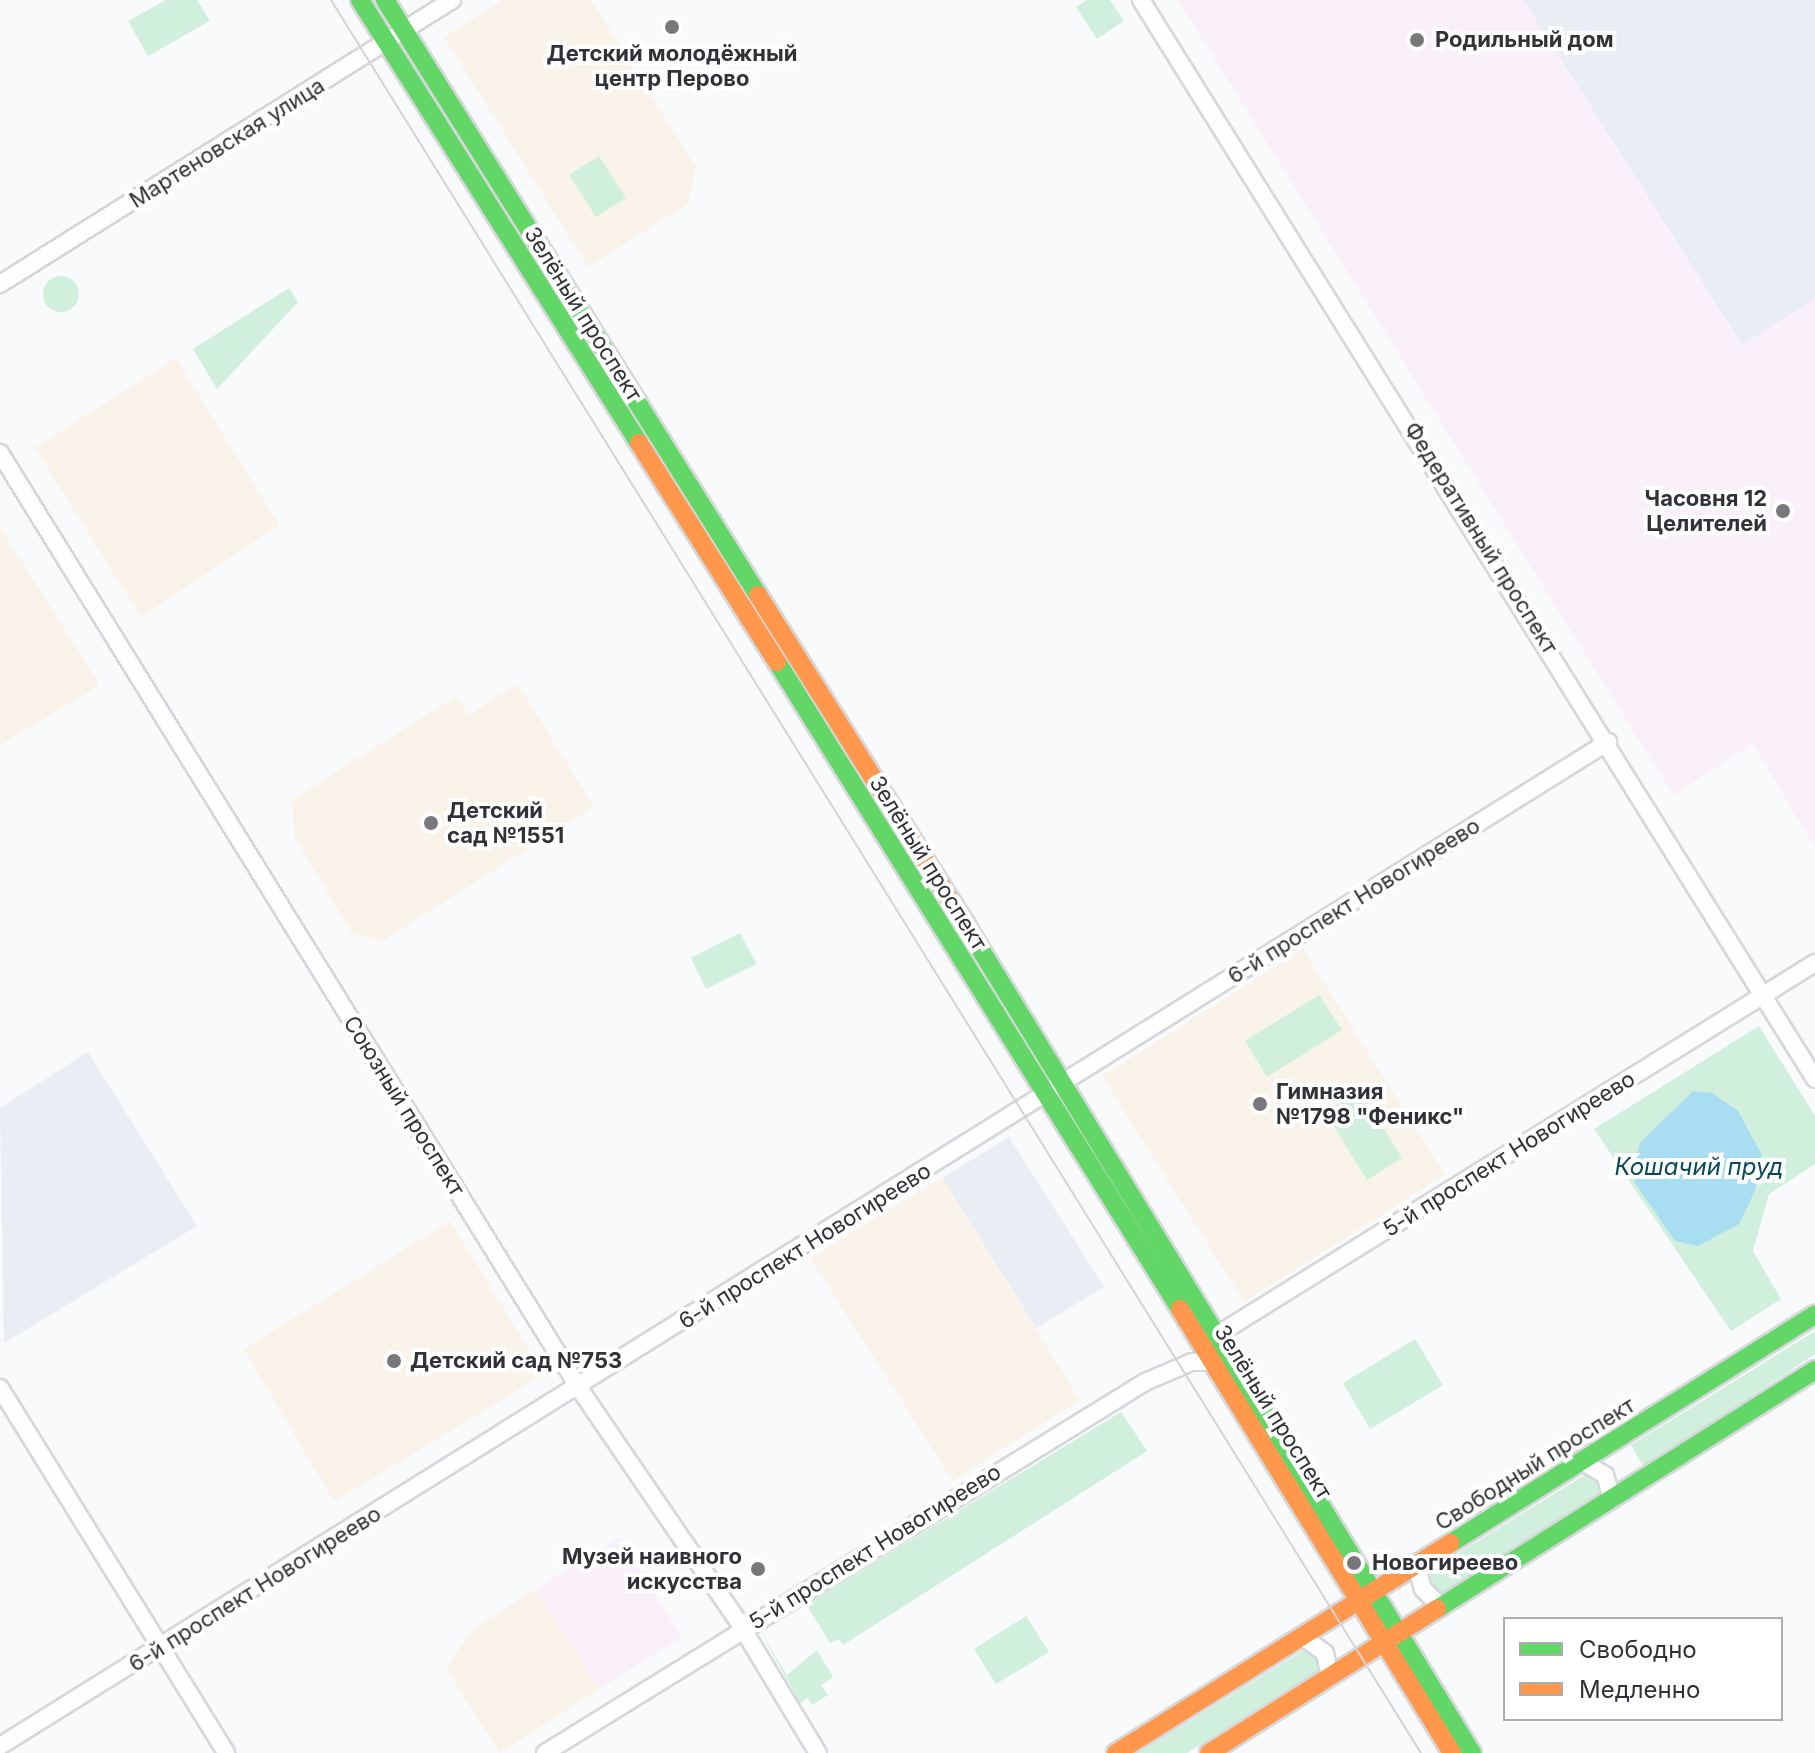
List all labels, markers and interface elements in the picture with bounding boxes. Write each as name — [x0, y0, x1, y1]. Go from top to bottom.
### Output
marker: Детский молодёжный центр Перово — [663, 18, 681, 36]
place label: Родильный дом — [1435, 27, 1614, 53]
marker: Родильный дом — [1406, 29, 1428, 51]
place label: Детский молодёжный центр Перово — [547, 40, 797, 92]
street label: Мартеновская улица — [125, 72, 329, 214]
street label: Зелёный проспект — [519, 222, 647, 406]
street label: Федеративный проспект — [1399, 417, 1563, 659]
place label: Часовня 12 Целителей — [1645, 485, 1767, 536]
marker: Часовня 12 Целителей — [1774, 502, 1792, 520]
street label: Зелёный проспект — [864, 771, 992, 955]
place label: Детский сад №1551 — [447, 797, 564, 848]
street label: 6-й проспект Новогиреево — [1223, 812, 1485, 990]
marker: Детский сад №1551 — [422, 814, 440, 832]
street label: Союзный проспект — [338, 1011, 470, 1201]
street label: 5-й проспект Новогиреево — [1378, 1065, 1640, 1243]
place label: Гимназия №1798 "Феникс" — [1276, 1078, 1464, 1130]
marker: Гимназия №1798 "Феникс" — [1251, 1095, 1269, 1113]
water label: Кошачий пруд — [1615, 1153, 1783, 1181]
street label: 6-й проспект Новогиреево — [674, 1157, 936, 1335]
street label: Зелёный проспект — [1209, 1320, 1337, 1504]
place label: Детский сад №753 — [410, 1348, 622, 1374]
marker: Детский сад №753 — [385, 1352, 403, 1370]
street label: Свободный проспект — [1430, 1392, 1640, 1536]
street label: 5-й проспект Новогиреево — [744, 1458, 1006, 1636]
street label: 6-й проспект Новогиреево — [124, 1500, 386, 1678]
place label: Музей наивного искусства — [562, 1543, 742, 1594]
place label: Новогиреево — [1372, 1550, 1518, 1576]
marker: Новогиреево — [1343, 1552, 1365, 1574]
marker: Музей наивного искусства — [749, 1560, 767, 1578]
legend — [1503, 1617, 1783, 1721]
text: Свободно — [1579, 1635, 1697, 1664]
text: Медленно — [1579, 1675, 1700, 1704]

